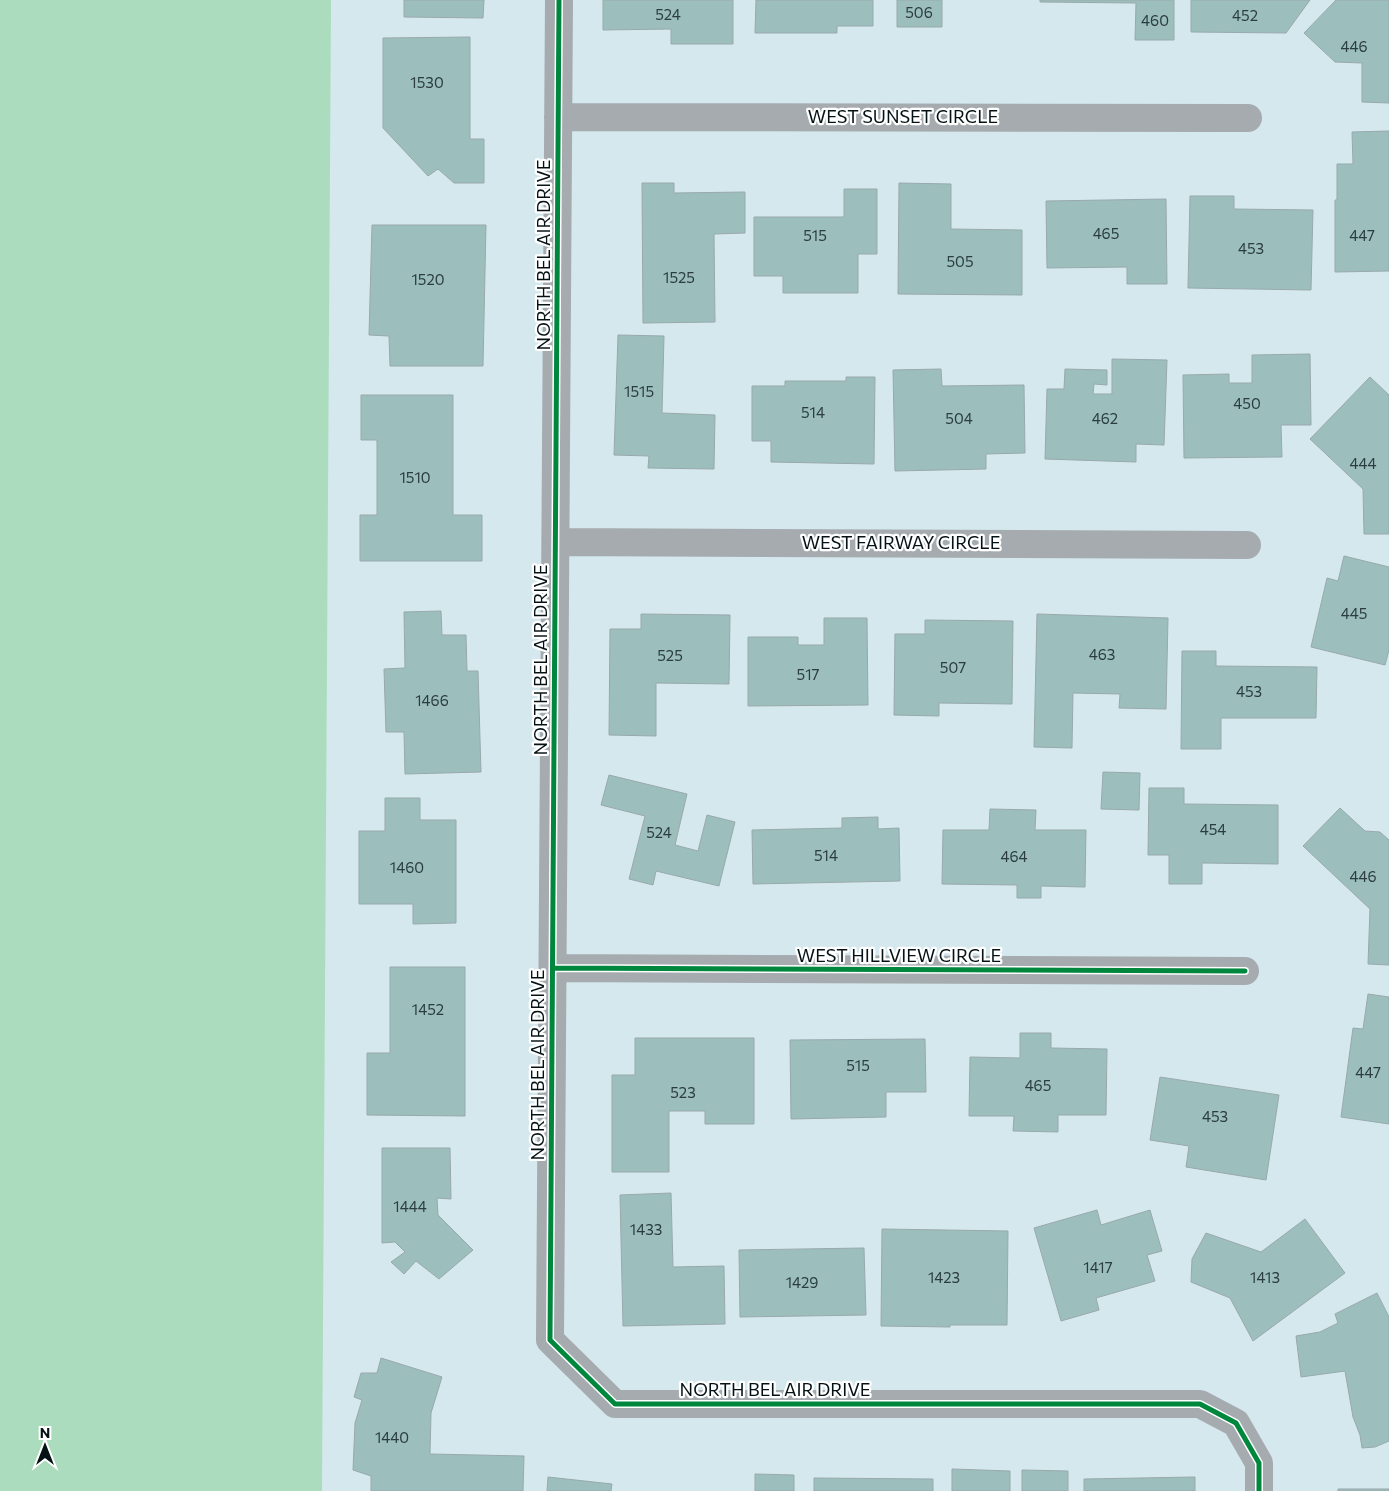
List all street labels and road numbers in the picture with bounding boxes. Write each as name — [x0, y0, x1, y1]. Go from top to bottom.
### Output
street label: WEST SUNSET CIRCLE — [808, 105, 998, 127]
street label: NORTH BEL AIR DRIVE — [532, 160, 554, 350]
street label: WEST FAIRWAY CIRCLE — [802, 531, 1000, 553]
street label: NORTH BEL AIR DRIVE — [529, 565, 551, 755]
street label: WEST HILLVIEW CIRCLE — [797, 944, 1001, 966]
street label: NORTH BEL AIR DRIVE — [526, 970, 548, 1160]
street label: NORTH BEL AIR DRIVE — [680, 1378, 870, 1400]

